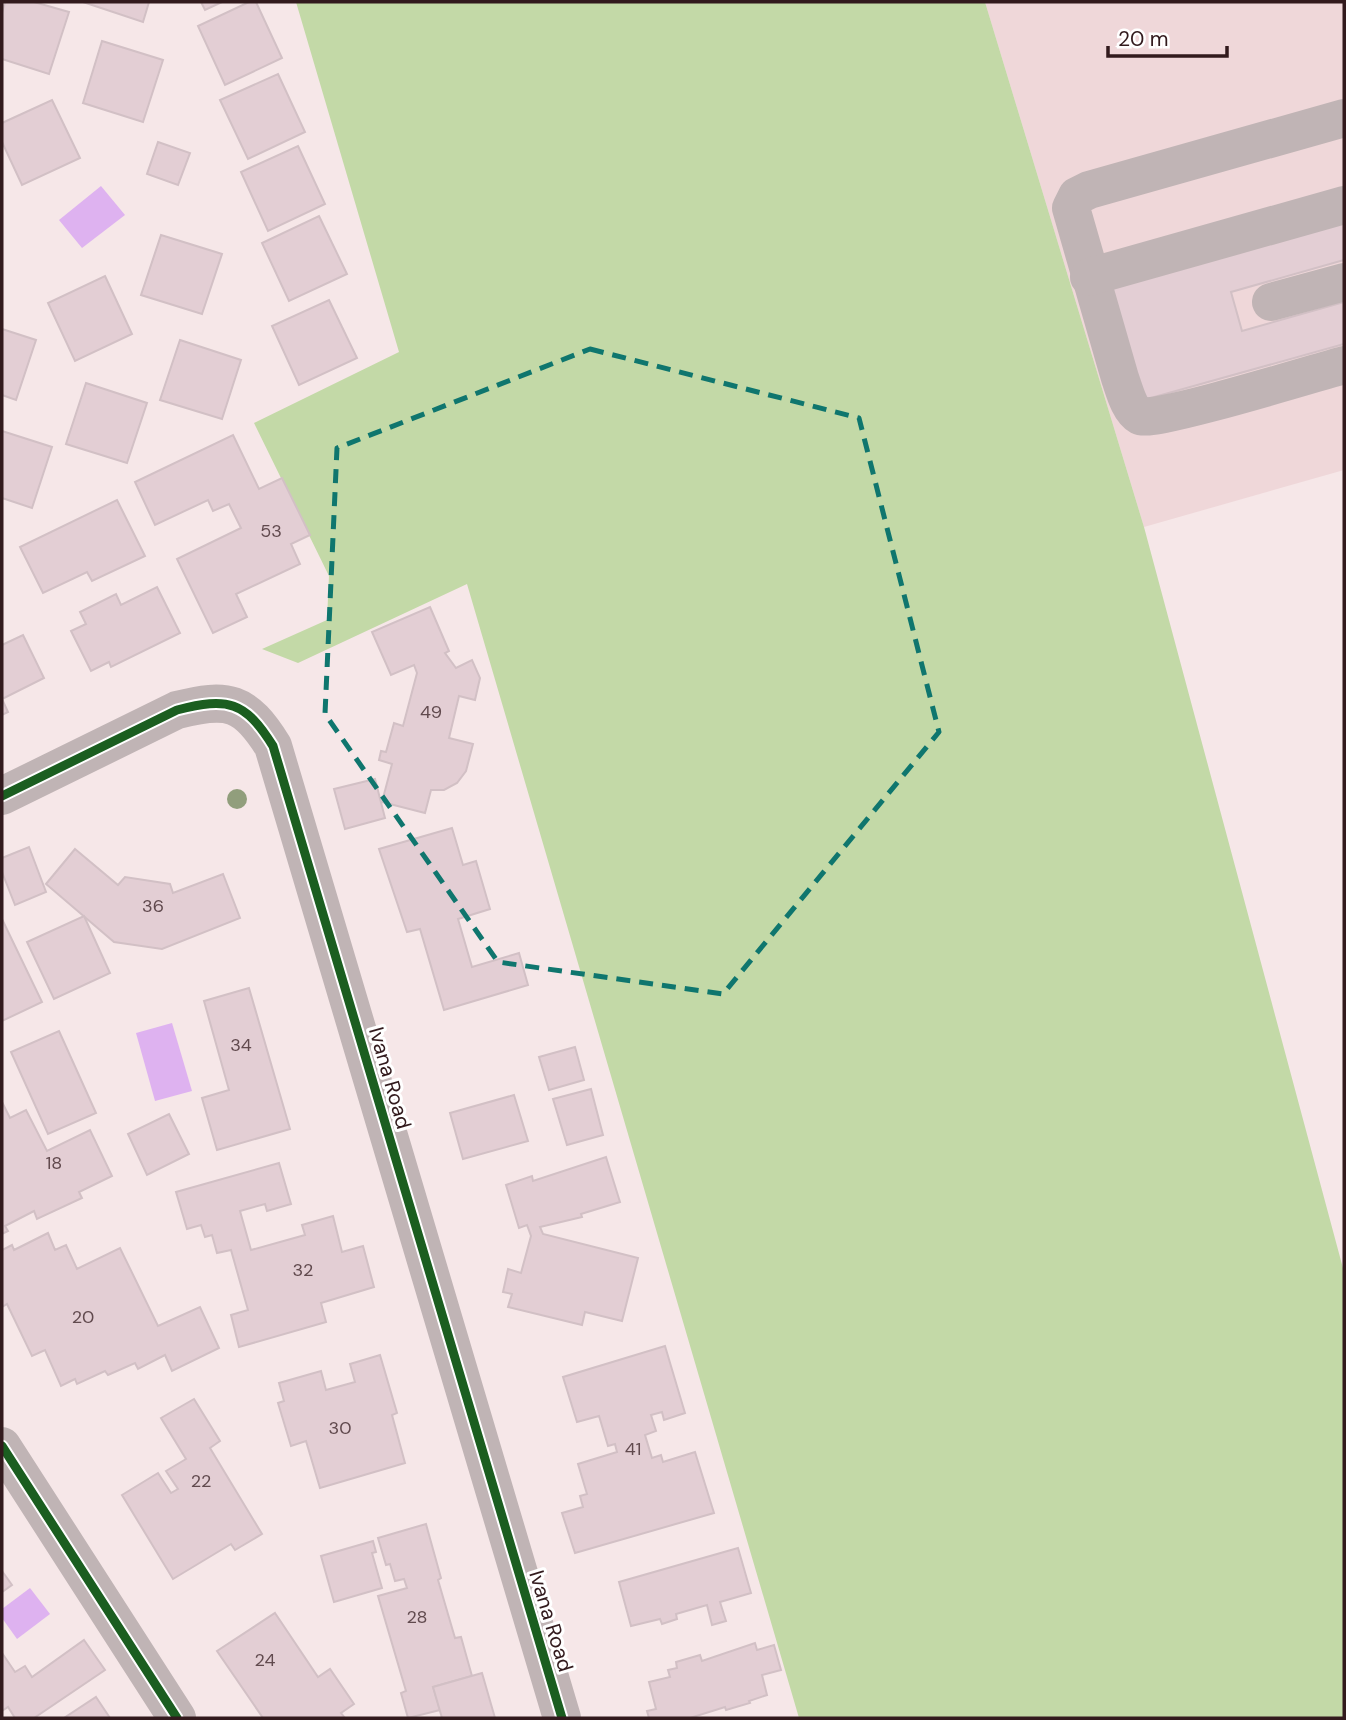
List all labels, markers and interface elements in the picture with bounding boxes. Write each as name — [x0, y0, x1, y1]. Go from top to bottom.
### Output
scale bar — [1108, 14, 1227, 58]
text: 20 m — [1118, 25, 1169, 53]
house number: 53 — [260, 519, 282, 543]
house number: 49 — [420, 700, 442, 724]
house number: 36 — [142, 894, 164, 918]
street label: Ivana Road — [362, 1024, 418, 1132]
house number: 34 — [230, 1033, 252, 1057]
house number: 18 — [46, 1151, 62, 1175]
house number: 32 — [292, 1258, 314, 1282]
house number: 20 — [72, 1305, 94, 1329]
house number: 30 — [329, 1416, 351, 1440]
house number: 41 — [625, 1437, 641, 1461]
house number: 22 — [191, 1469, 211, 1493]
street label: Ivana Road — [522, 1567, 580, 1675]
house number: 28 — [406, 1605, 428, 1629]
house number: 24 — [255, 1648, 276, 1672]

